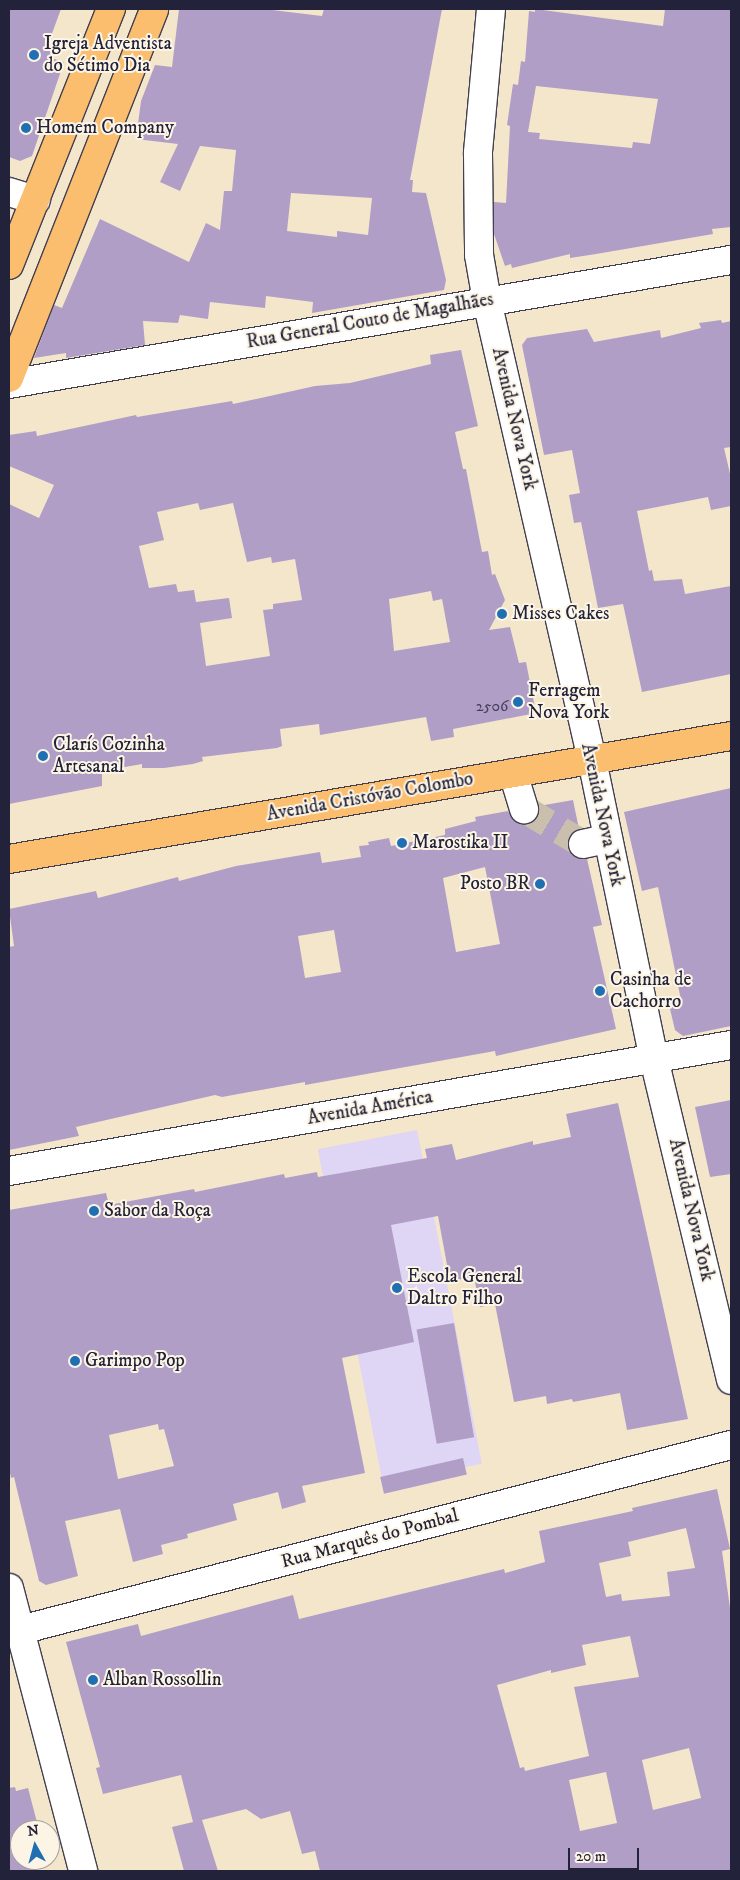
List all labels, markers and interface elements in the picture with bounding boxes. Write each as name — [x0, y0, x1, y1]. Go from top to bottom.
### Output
place label: Igreja Adventista do Sétimo Dia — [44, 33, 172, 77]
marker: Igreja Adventista do Sétimo Dia — [28, 49, 40, 61]
place label: Homem Company — [36, 117, 174, 139]
marker: Homem Company — [20, 122, 32, 134]
street label: Rua General Couto de Magalhães — [245, 288, 495, 354]
street label: Avenida Nova York — [487, 345, 541, 493]
place label: Misses Cakes — [512, 603, 609, 625]
marker: Misses Cakes — [496, 608, 508, 620]
place label: Ferragem Nova York — [528, 680, 609, 724]
house number: 2506 — [476, 696, 508, 716]
marker: Ferragem Nova York — [512, 696, 524, 708]
place label: Clarís Cozinha Artesanal — [53, 734, 165, 778]
street label: Avenida Nova York — [576, 741, 628, 889]
marker: Clarís Cozinha Artesanal — [37, 750, 49, 762]
street label: Avenida Cristóvão Colombo — [265, 768, 475, 826]
place label: Marostika II — [412, 832, 508, 854]
marker: Marostika II — [396, 837, 408, 849]
place label: Posto BR — [460, 873, 530, 895]
marker: Posto BR — [534, 878, 546, 890]
place label: Casinha de Cachorro — [610, 969, 691, 1013]
marker: Casinha de Cachorro — [594, 985, 606, 997]
street label: Avenida América — [306, 1086, 434, 1130]
street label: Avenida Nova York — [664, 1136, 718, 1284]
place label: Sabor da Roça — [104, 1200, 211, 1222]
marker: Sabor da Roça — [88, 1205, 100, 1217]
place label: Escola General Daltro Filho — [407, 1266, 522, 1310]
marker: Escola General Daltro Filho — [391, 1282, 403, 1294]
place label: Garimpo Pop — [85, 1350, 185, 1372]
marker: Garimpo Pop — [69, 1355, 81, 1367]
street label: Rua Marquês do Pombal — [279, 1504, 461, 1574]
place label: Alban Rossollin — [103, 1669, 222, 1691]
marker: Alban Rossollin — [87, 1674, 99, 1686]
north arrow — [10, 1820, 60, 1870]
text: N — [26, 1821, 40, 1841]
scale bar — [570, 1838, 641, 1870]
text: 20 m — [576, 1847, 606, 1866]

